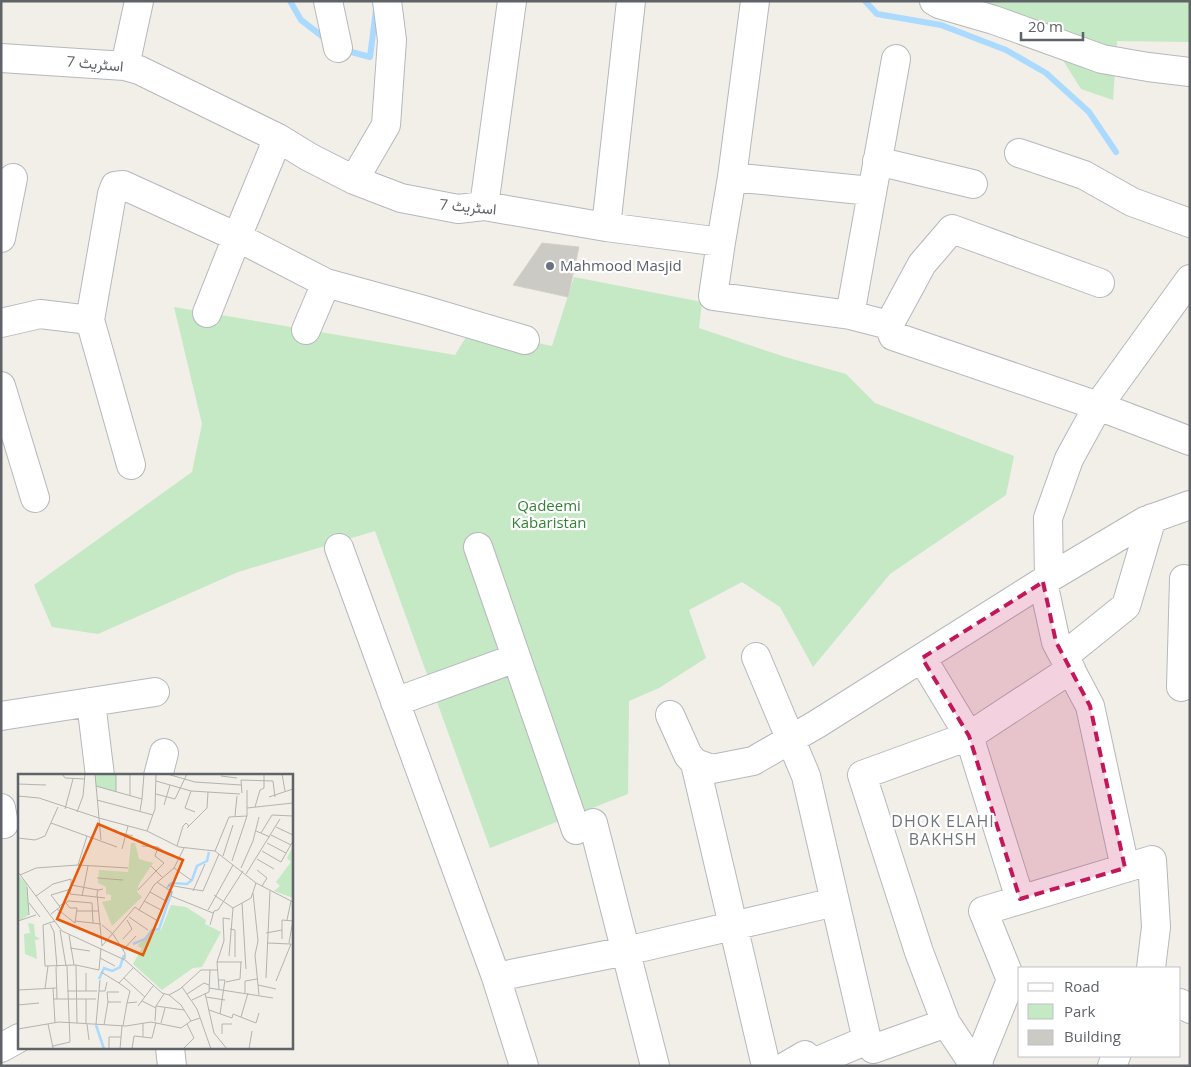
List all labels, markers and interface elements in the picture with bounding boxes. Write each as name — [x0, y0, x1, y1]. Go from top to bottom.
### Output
scale bar — [1021, 10, 1084, 42]
text: 20 m — [1028, 16, 1063, 36]
street label: اسٹریٹ 7 — [66, 51, 124, 75]
street label: اسٹریٹ 7 — [439, 194, 497, 218]
place label: Mahmood Masjid — [560, 255, 682, 275]
marker: Mahmood Masjid — [544, 260, 556, 272]
park label: Qadeemi Kabaristan — [512, 495, 586, 532]
inset map — [18, 774, 292, 1050]
district label: DHOK ELAHI BAKHSH — [891, 810, 995, 850]
legend — [1018, 967, 1181, 1057]
text: Road — [1064, 976, 1100, 996]
text: Park — [1064, 1001, 1095, 1021]
text: Building — [1064, 1026, 1121, 1046]

